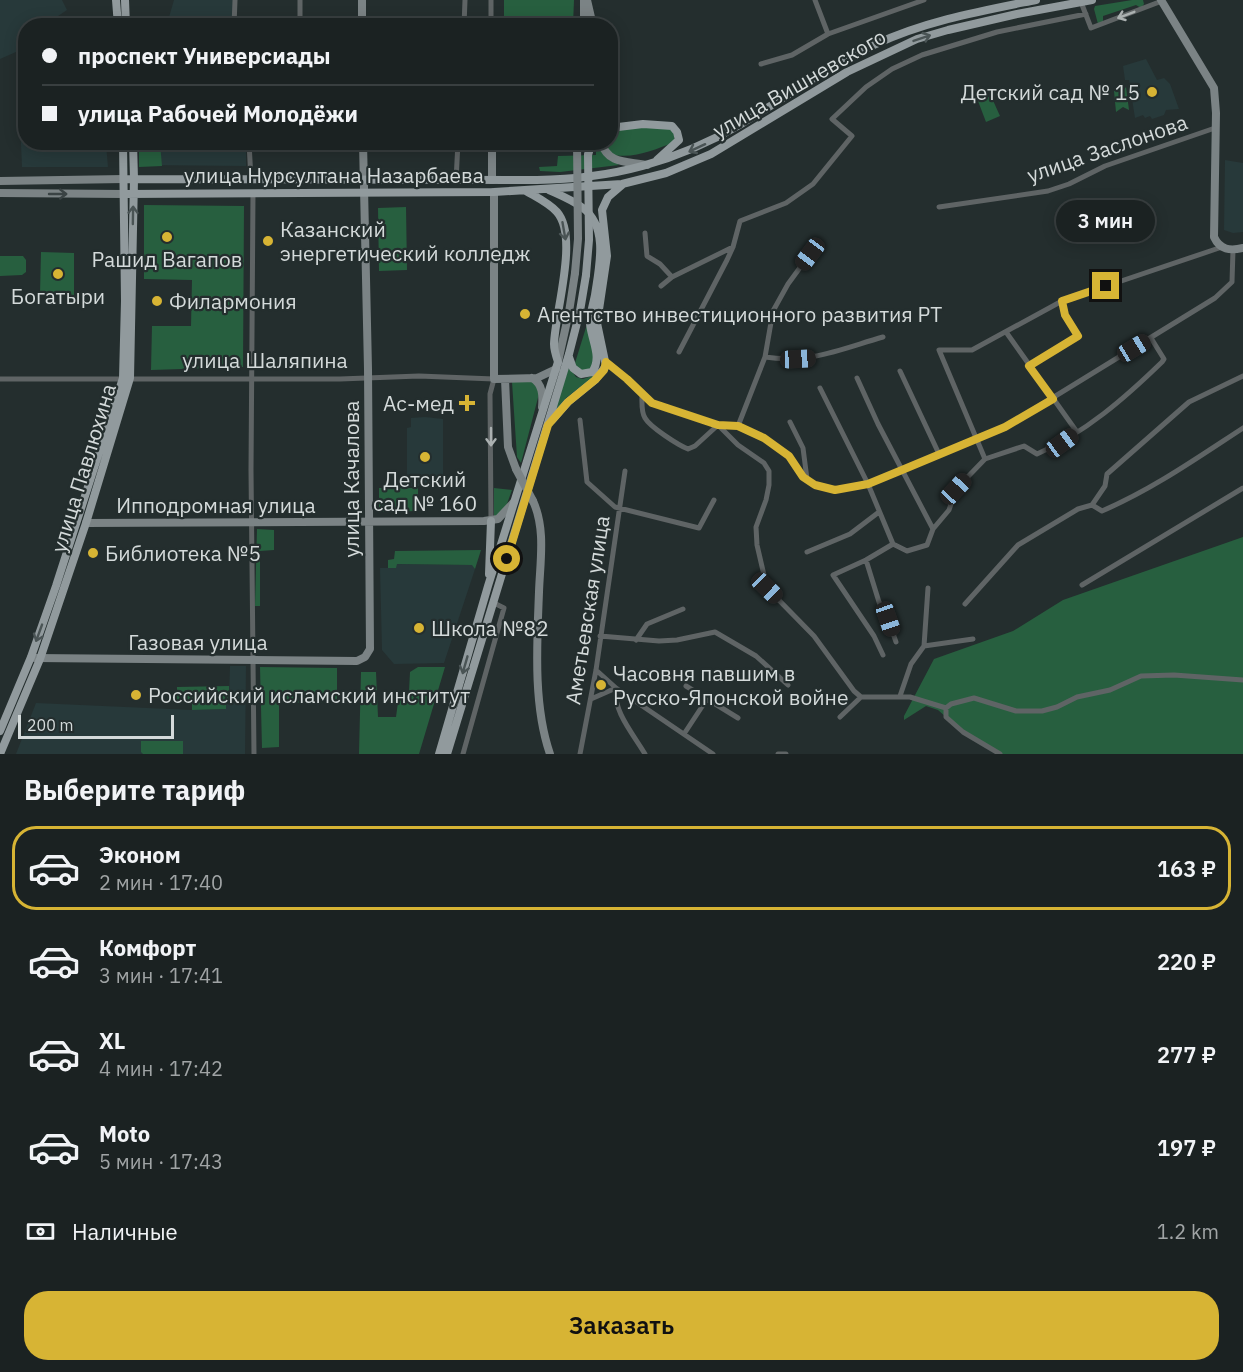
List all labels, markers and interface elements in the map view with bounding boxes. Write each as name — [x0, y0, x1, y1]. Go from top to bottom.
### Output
one-way arrow — [1118, 10, 1136, 21]
street label: улица Вишневского — [707, 22, 891, 144]
one-way arrow — [912, 32, 930, 43]
text: проспект Универсиады — [78, 41, 331, 70]
place label: Детский сад № 15 — [961, 78, 1140, 106]
marker: Детский сад № 15 — [1145, 85, 1159, 99]
text: улица Рабочей Молодёжи — [78, 99, 358, 128]
street label: улица Заслонова — [1023, 107, 1191, 189]
one-way arrow — [688, 142, 706, 154]
street label: улица Нурсултана Назарбаева — [184, 161, 484, 189]
one-way arrow — [48, 188, 68, 200]
callout: 3 мин — [1056, 199, 1156, 241]
one-way arrow — [127, 205, 139, 225]
text: 3 мин — [1078, 207, 1133, 234]
place label: Казанский энергетический колледж — [280, 215, 531, 267]
one-way arrow — [559, 221, 570, 240]
marker: Рашид Вагапов — [160, 230, 174, 244]
marker: Казанский энергетический колледж — [261, 234, 275, 248]
car — [792, 234, 828, 274]
place label: Рашид Вагапов — [92, 245, 242, 273]
marker: Богатыри — [51, 267, 65, 281]
route end — [1092, 272, 1119, 299]
place label: Богатыри — [11, 282, 105, 310]
place label: Филармония — [169, 287, 297, 315]
marker: Филармония — [150, 294, 164, 308]
place label: Агентство инвестиционного развития РТ — [537, 300, 942, 328]
marker: Агентство инвестиционного развития РТ — [518, 307, 532, 321]
car — [1114, 331, 1154, 365]
street label: улица Шаляпина — [182, 346, 348, 374]
car — [780, 349, 816, 369]
street label: улица Павлюхина — [44, 380, 122, 556]
place label: Ас-мед — [383, 389, 454, 417]
marker: Ас-мед — [458, 394, 476, 412]
street label: улица Качалова — [337, 400, 365, 558]
car — [1042, 425, 1082, 461]
one-way arrow — [485, 426, 497, 446]
marker: Детский сад № 160 — [418, 450, 432, 464]
place label: Детский сад № 160 — [373, 465, 477, 517]
car — [937, 470, 975, 508]
street label: Ипподромная улица — [116, 491, 316, 519]
street label: Аметьевская улица — [558, 514, 616, 706]
place label: Библиотека №5 — [105, 539, 261, 567]
route start — [493, 545, 520, 572]
marker: Библиотека №5 — [86, 546, 100, 560]
car — [748, 569, 786, 607]
car — [874, 599, 902, 639]
place label: Школа №82 — [431, 614, 549, 642]
marker: Школа №82 — [412, 621, 426, 635]
one-way arrow — [33, 624, 44, 642]
street label: Газовая улица — [128, 628, 268, 656]
one-way arrow — [459, 656, 470, 675]
place label: Часовня павшим в Русско-Японской войне — [613, 659, 849, 711]
marker: Часовня павшим в Русско-Японской войне — [594, 678, 608, 692]
place label: Российский исламский институт — [148, 681, 470, 709]
marker: Российский исламский институт — [129, 688, 143, 702]
scale bar — [18, 712, 174, 740]
text: 200 m — [27, 715, 74, 735]
text: Выберите тариф — [24, 772, 245, 807]
text: Эконом — [99, 840, 181, 869]
icon: car — [27, 841, 81, 895]
text: 163 ₽ — [1157, 854, 1216, 883]
text: 2 мин · 17:40 — [99, 869, 223, 896]
text: Комфорт — [99, 933, 196, 962]
icon: car — [27, 934, 81, 988]
text: 220 ₽ — [1157, 947, 1216, 976]
text: 3 мин · 17:41 — [99, 962, 223, 989]
text: XL — [99, 1026, 125, 1055]
icon: car — [27, 1027, 81, 1081]
text: 277 ₽ — [1157, 1040, 1216, 1069]
text: 4 мин · 17:42 — [99, 1055, 223, 1082]
text: Moto — [99, 1119, 150, 1148]
icon: car — [27, 1120, 81, 1174]
text: 197 ₽ — [1157, 1133, 1216, 1162]
text: 5 мин · 17:43 — [99, 1148, 223, 1175]
icon: cash — [24, 1215, 57, 1248]
text: Наличные — [72, 1217, 178, 1246]
text: 1.2 km — [1157, 1218, 1219, 1245]
button: Заказать — [24, 1291, 1219, 1360]

